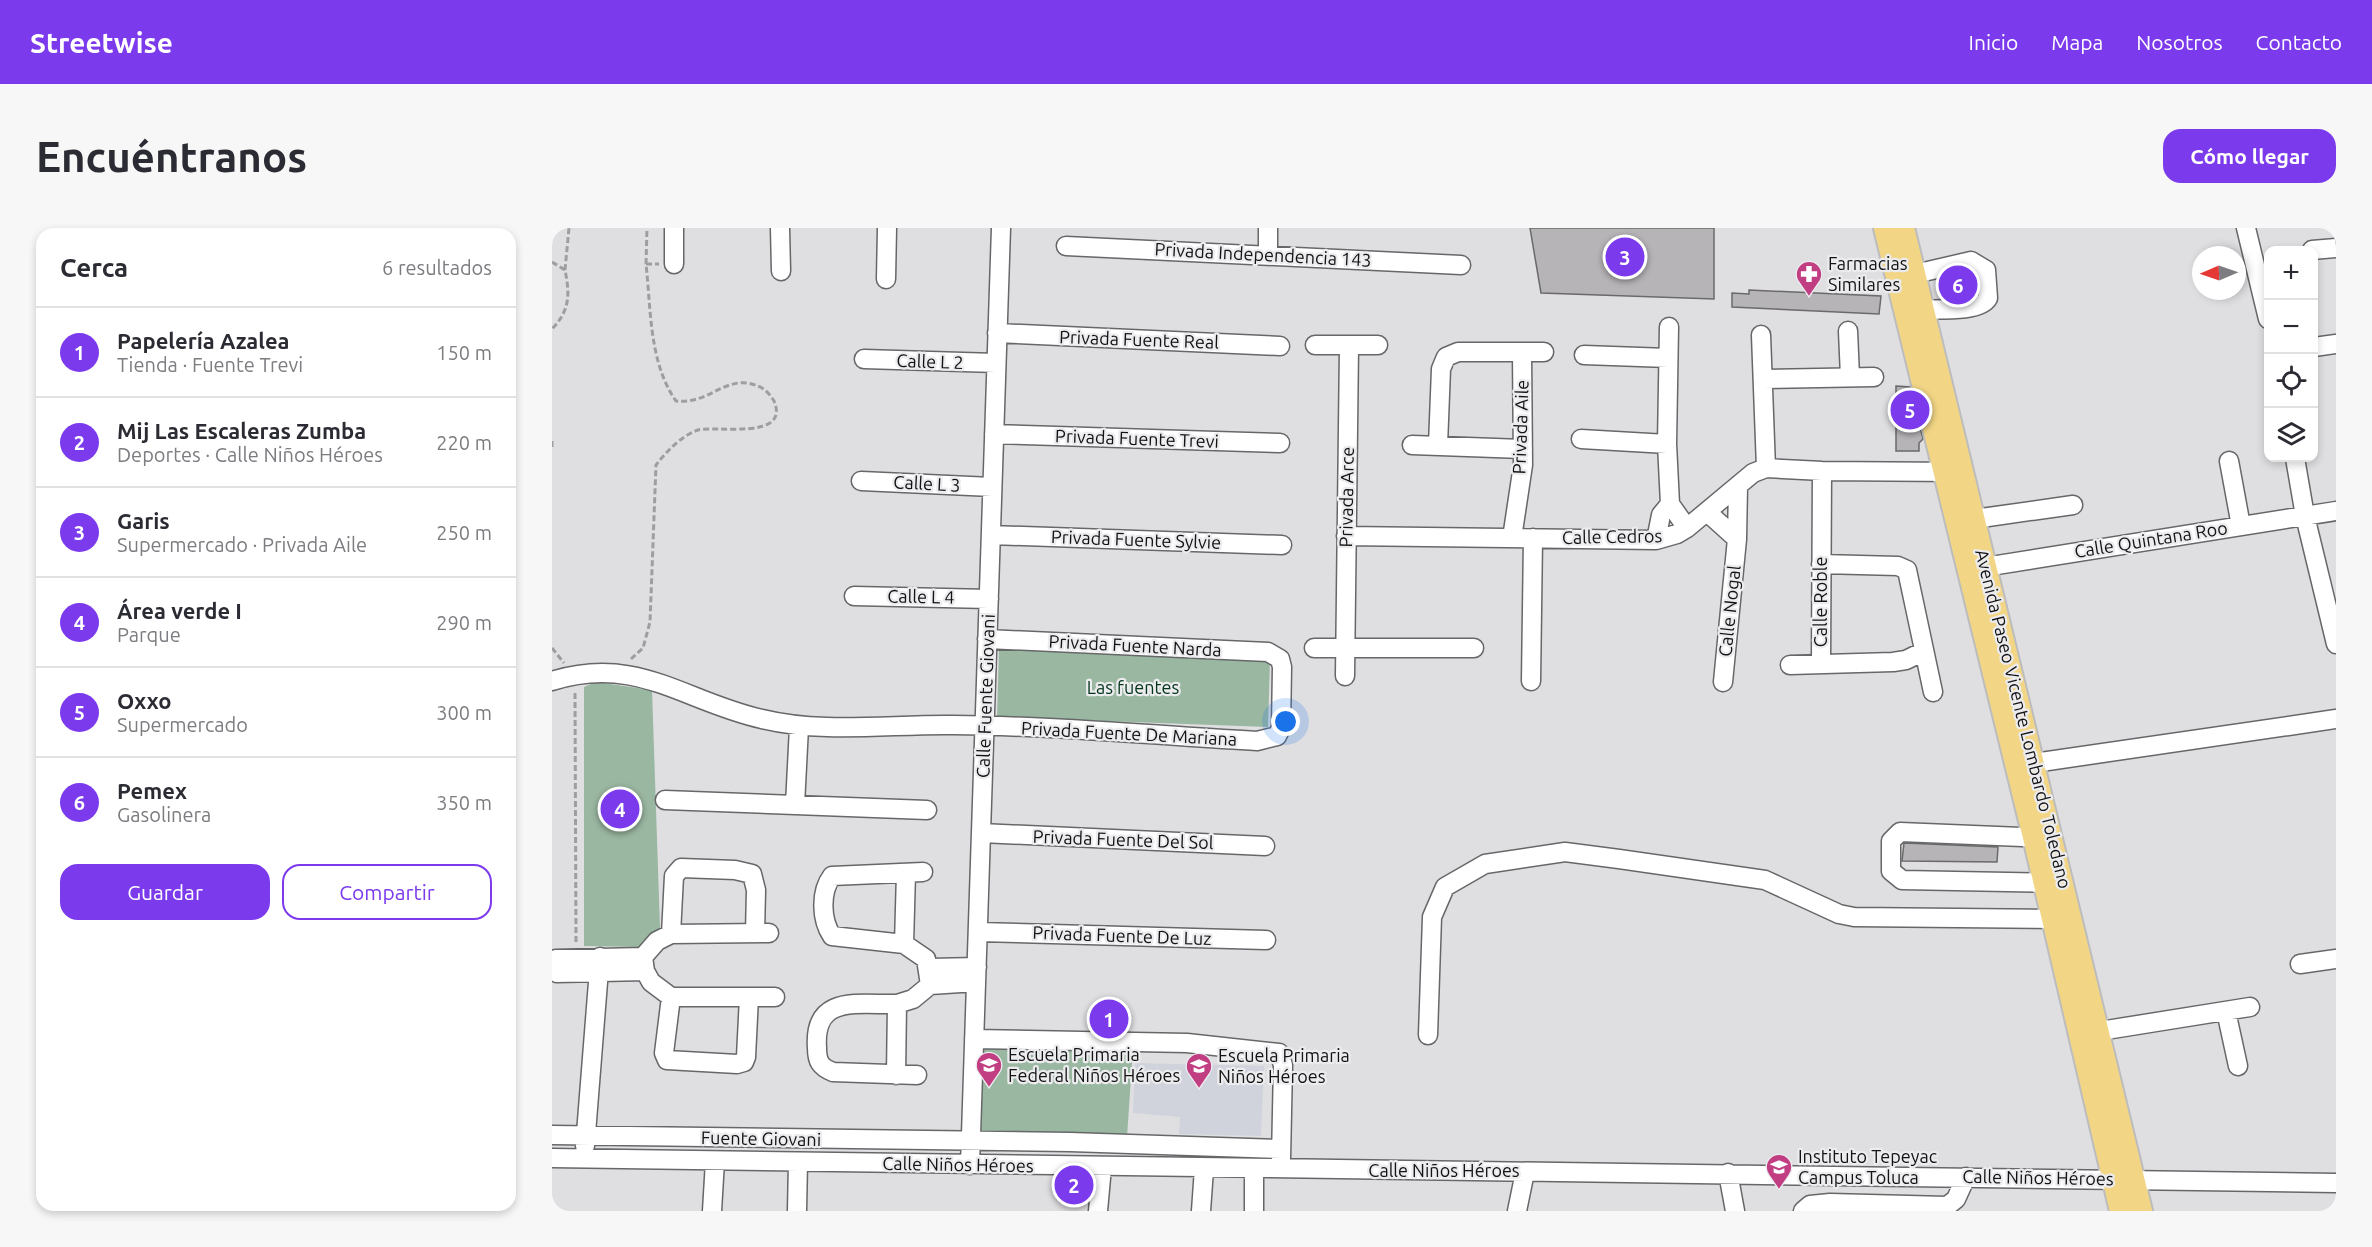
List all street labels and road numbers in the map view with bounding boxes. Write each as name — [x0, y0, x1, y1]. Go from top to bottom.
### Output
street label: Privada Independencia 143 — [1154, 238, 1372, 270]
street label: Privada Fuente Real — [1059, 326, 1219, 352]
street label: Calle L 2 — [896, 350, 964, 372]
street label: Privada Aile — [1508, 379, 1532, 475]
street label: Privada Fuente Trevi — [1055, 425, 1219, 451]
street label: Privada Arce — [1335, 447, 1357, 547]
street label: Calle L 3 — [893, 471, 961, 495]
street label: Calle Quintana Roo — [2073, 517, 2229, 562]
street label: Calle Cedros — [1562, 525, 1663, 547]
street label: Privada Fuente Sylvie — [1051, 526, 1221, 552]
street label: Avenida Paseo Vicente Lombardo Toledano — [1972, 547, 2076, 890]
street label: Calle Roble — [1810, 557, 1830, 647]
street label: Calle Nogal — [1714, 564, 1744, 657]
street label: Calle L 4 — [887, 585, 955, 607]
street label: Calle Fuente Giovani — [972, 614, 998, 778]
street label: Privada Fuente Narda — [1048, 630, 1222, 660]
street label: Privada Fuente De Mariana — [1021, 717, 1238, 749]
street label: Privada Fuente Del Sol — [1032, 826, 1214, 852]
street label: Privada Fuente De Luz — [1032, 922, 1212, 948]
street label: Fuente Giovani — [701, 1127, 821, 1149]
street label: Calle Niños Héroes — [882, 1153, 1034, 1175]
street label: Calle Niños Héroes — [1368, 1160, 1520, 1180]
street label: Calle Niños Héroes — [1962, 1166, 2114, 1188]

